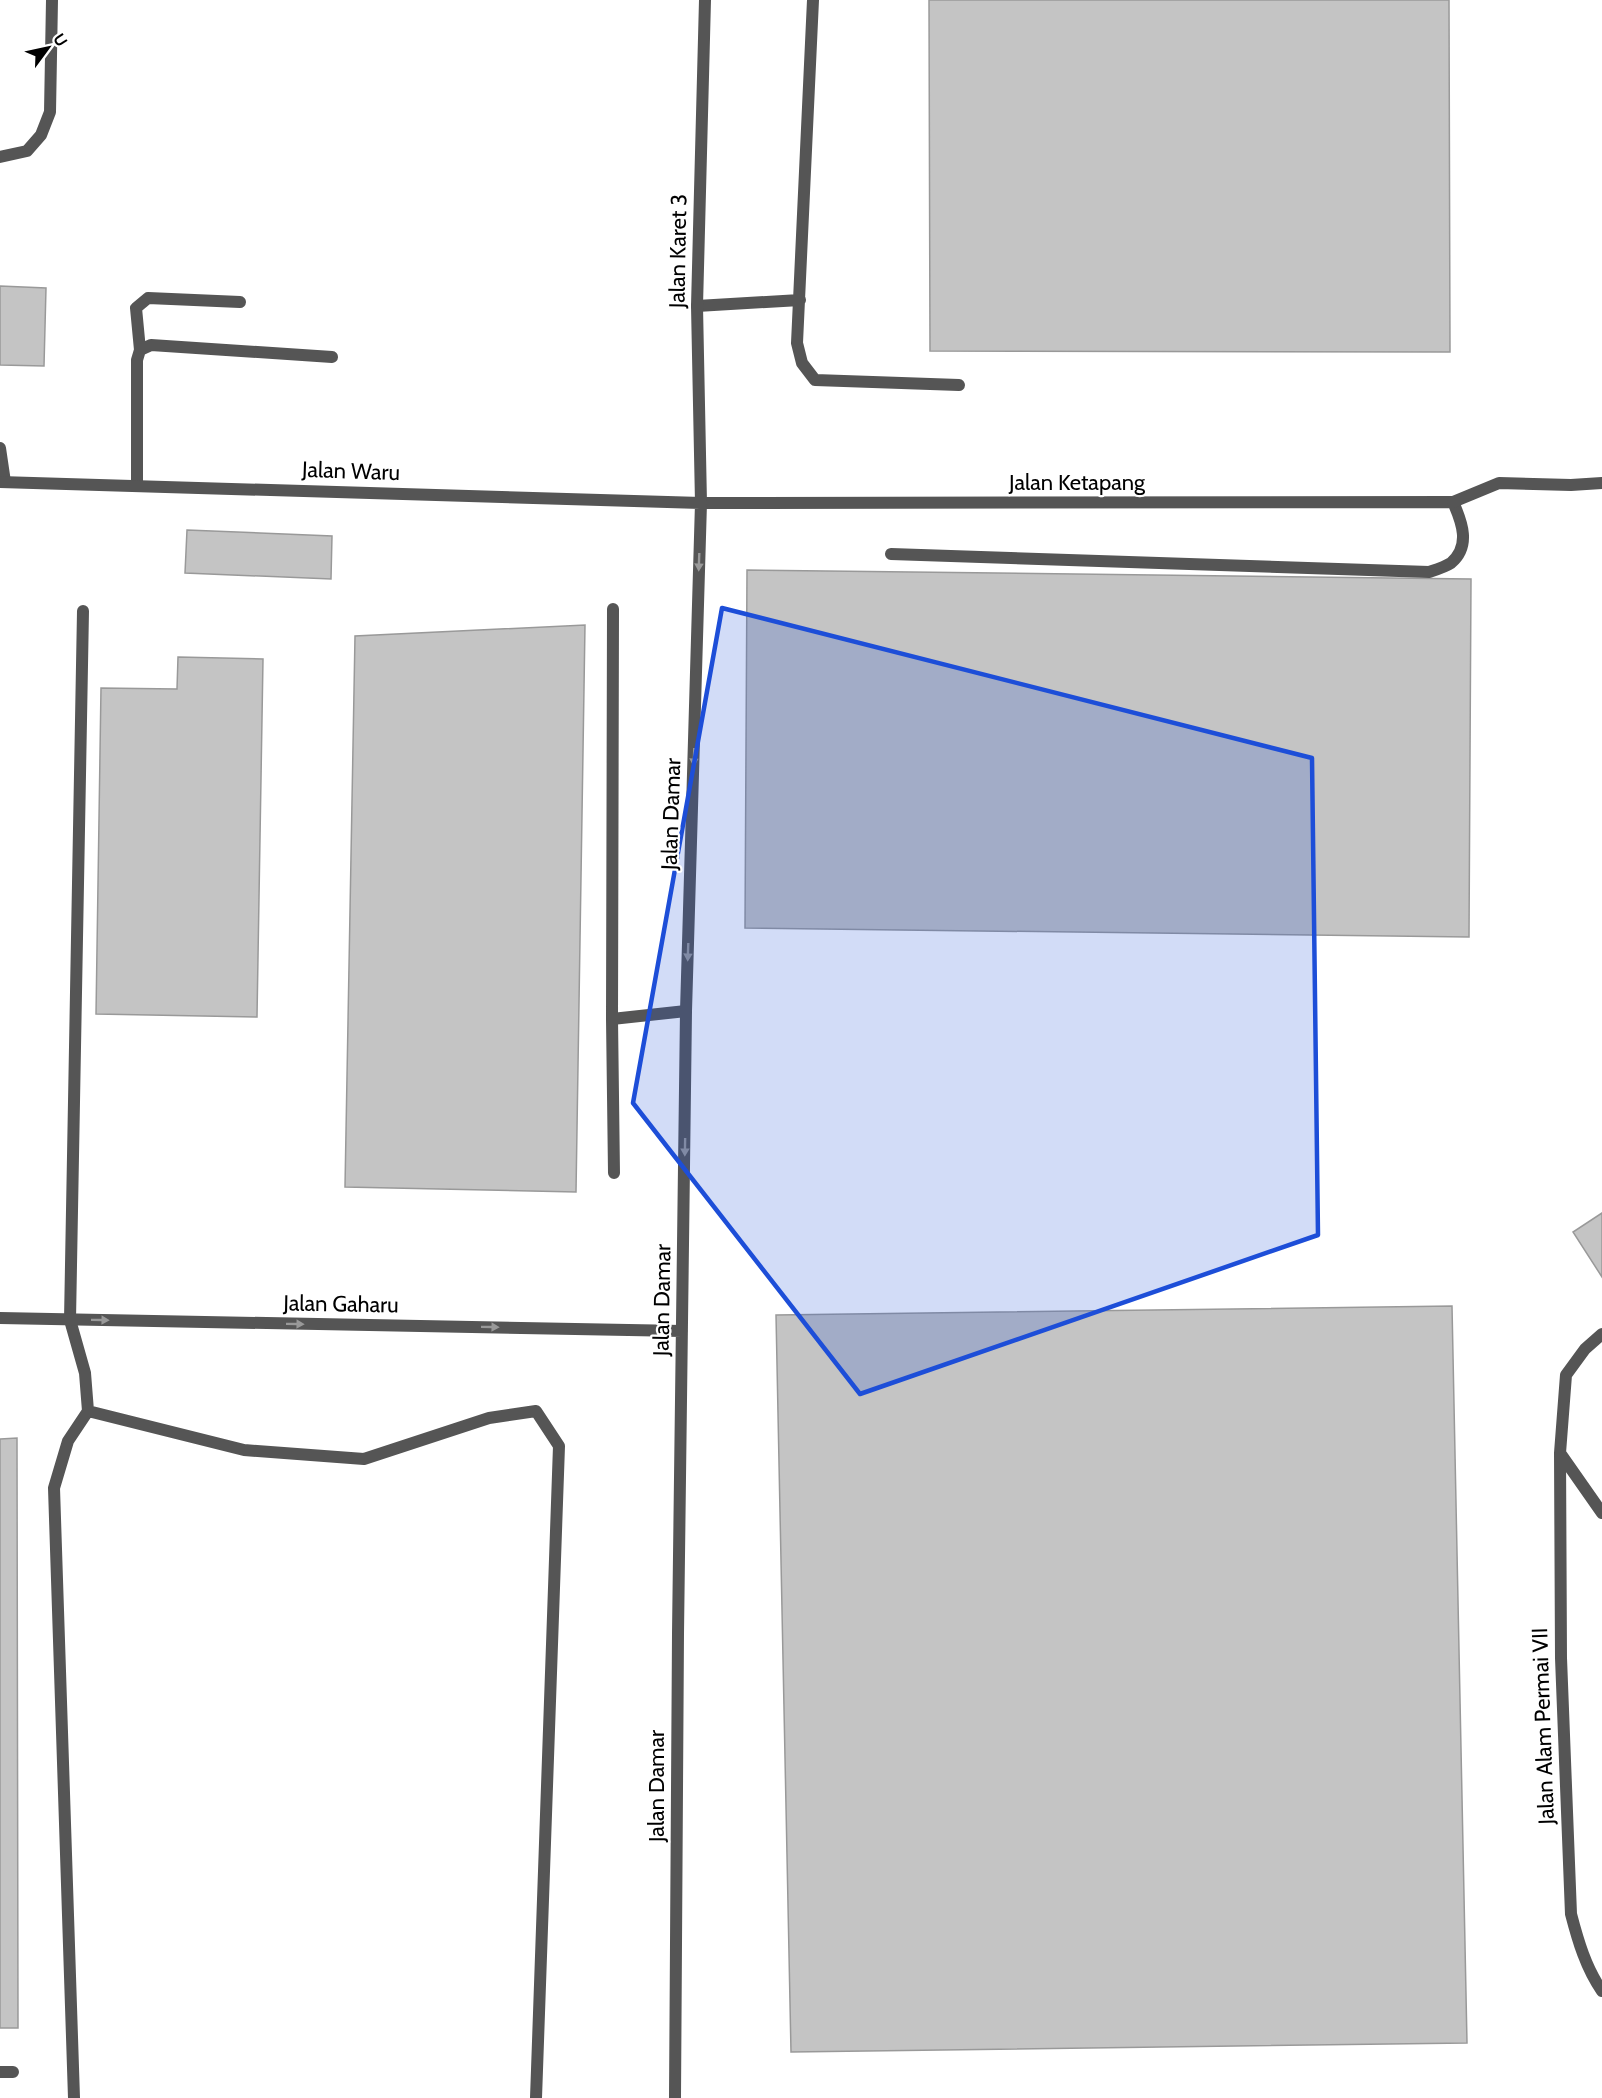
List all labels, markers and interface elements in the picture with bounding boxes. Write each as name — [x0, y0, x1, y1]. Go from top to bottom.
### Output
north arrow — [18, 18, 78, 78]
text: U — [49, 30, 71, 50]
street label: Jalan Karet 3 — [663, 194, 692, 309]
street label: Jalan Waru — [301, 456, 400, 486]
street label: Jalan Ketapang — [1008, 469, 1146, 496]
one-way arrow — [695, 552, 704, 571]
one-way arrow — [689, 747, 698, 766]
street label: Jalan Damar — [656, 757, 686, 872]
one-way arrow — [683, 942, 693, 961]
one-way arrow — [680, 1137, 689, 1156]
street label: Jalan Damar — [648, 1244, 676, 1357]
street label: Jalan Gaharu — [282, 1289, 399, 1319]
one-way arrow — [91, 1315, 110, 1325]
one-way arrow — [286, 1319, 305, 1328]
one-way arrow — [481, 1322, 500, 1332]
street label: Jalan Alam Permai VII — [1526, 1627, 1560, 1826]
street label: Jalan Damar — [643, 1730, 670, 1843]

